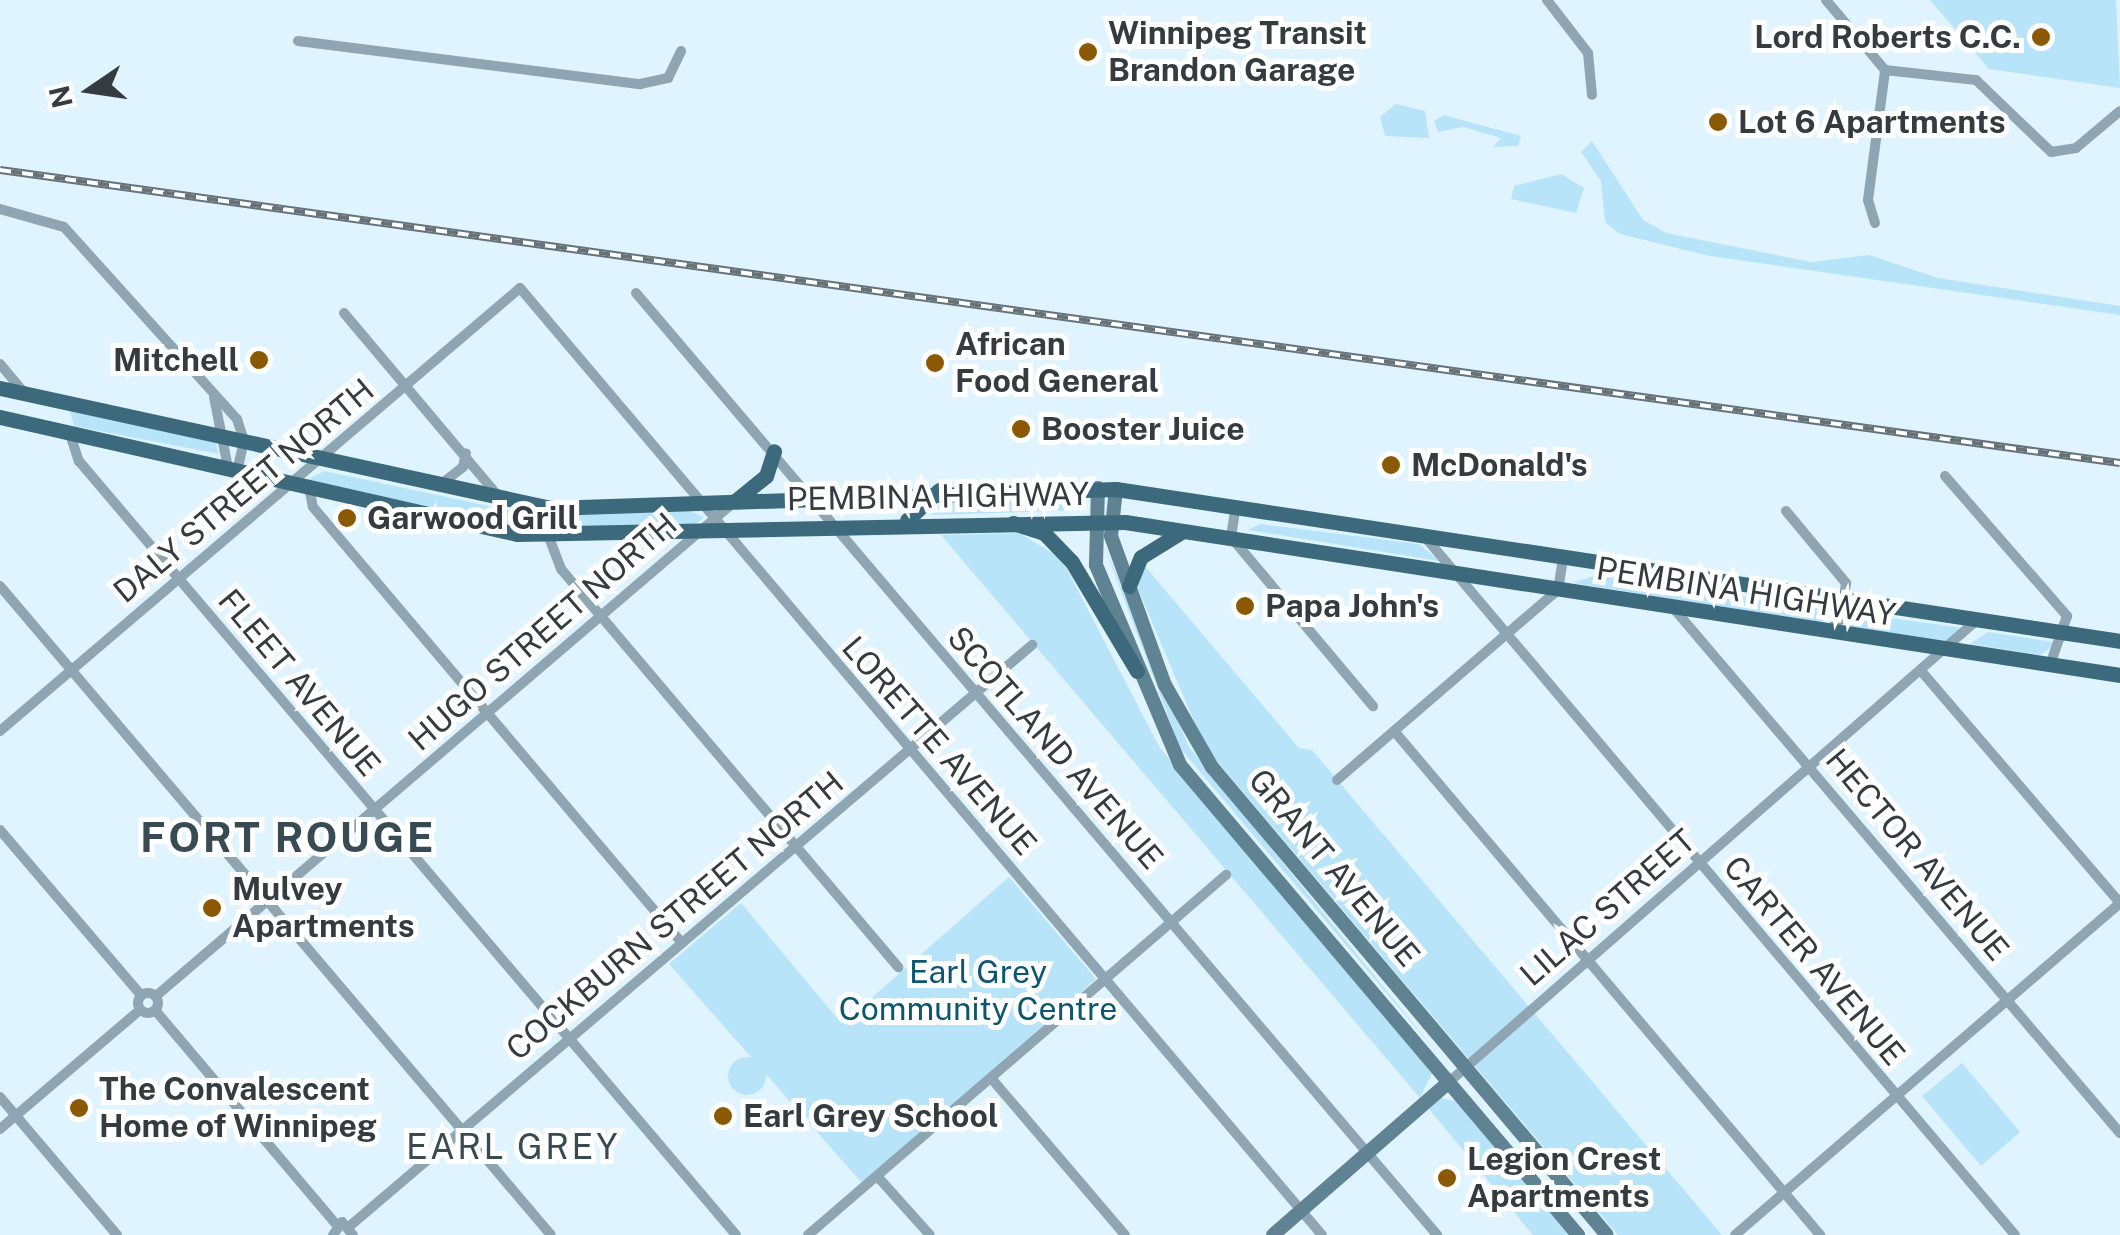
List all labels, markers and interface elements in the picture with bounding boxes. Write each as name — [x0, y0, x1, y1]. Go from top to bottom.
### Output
place label: Winnipeg Transit Brandon Garage — [1108, 15, 1367, 90]
place label: Lord Roberts C.C. — [1754, 18, 2021, 56]
marker: Lord Roberts C.C. — [2030, 26, 2052, 48]
north arrow — [40, 40, 140, 140]
marker: Winnipeg Transit Brandon Garage — [1077, 41, 1099, 63]
text: N — [42, 82, 79, 111]
place label: Lot 6 Apartments — [1738, 103, 2006, 141]
marker: Lot 6 Apartments — [1707, 111, 1729, 133]
place label: African Food General — [955, 326, 1159, 401]
place label: Mitchell — [113, 341, 239, 379]
marker: Mitchell — [248, 349, 270, 371]
marker: African Food General — [924, 352, 946, 374]
street label: DALY STREET NORTH — [106, 371, 382, 611]
place label: Booster Juice — [1041, 410, 1245, 448]
marker: Booster Juice — [1010, 418, 1032, 440]
place label: McDonald's — [1411, 446, 1587, 484]
marker: McDonald's — [1380, 454, 1402, 476]
street label: PEMBINA HIGHWAY — [787, 475, 1089, 519]
place label: Garwood Grill — [367, 499, 578, 537]
street label: HUGO STREET NORTH — [401, 505, 685, 759]
marker: Garwood Grill — [336, 507, 358, 529]
street label: PEMBINA HIGHWAY — [1594, 549, 1898, 635]
street label: FLEET AVENUE — [210, 582, 388, 784]
place label: Papa John's — [1265, 587, 1439, 625]
marker: Papa John's — [1234, 595, 1256, 617]
street label: SCOTLAND AVENUE — [939, 619, 1171, 877]
street label: LORETTE AVENUE — [834, 629, 1044, 863]
street label: HECTOR AVENUE — [1817, 741, 2017, 969]
street label: GRANT AVENUE — [1240, 762, 1428, 974]
street label: COCKBURN STREET NORTH — [499, 764, 851, 1068]
district label: FORT ROUGE — [140, 812, 436, 862]
street label: LILAC STREET — [1513, 822, 1703, 994]
street label: CARTER AVENUE — [1715, 849, 1913, 1073]
place label: Mulvey Apartments — [232, 871, 415, 946]
marker: Mulvey Apartments — [201, 897, 223, 919]
park label: Earl Grey Community Centre — [839, 954, 1117, 1029]
place label: The Convalescent Home of Winnipeg — [99, 1071, 378, 1146]
marker: The Convalescent Home of Winnipeg — [68, 1097, 90, 1119]
place label: Earl Grey School — [743, 1097, 999, 1135]
marker: Earl Grey School — [712, 1105, 734, 1127]
district label: EARL GREY — [406, 1126, 620, 1168]
place label: Legion Crest Apartments — [1467, 1141, 1661, 1216]
marker: Legion Crest Apartments — [1436, 1167, 1458, 1189]

